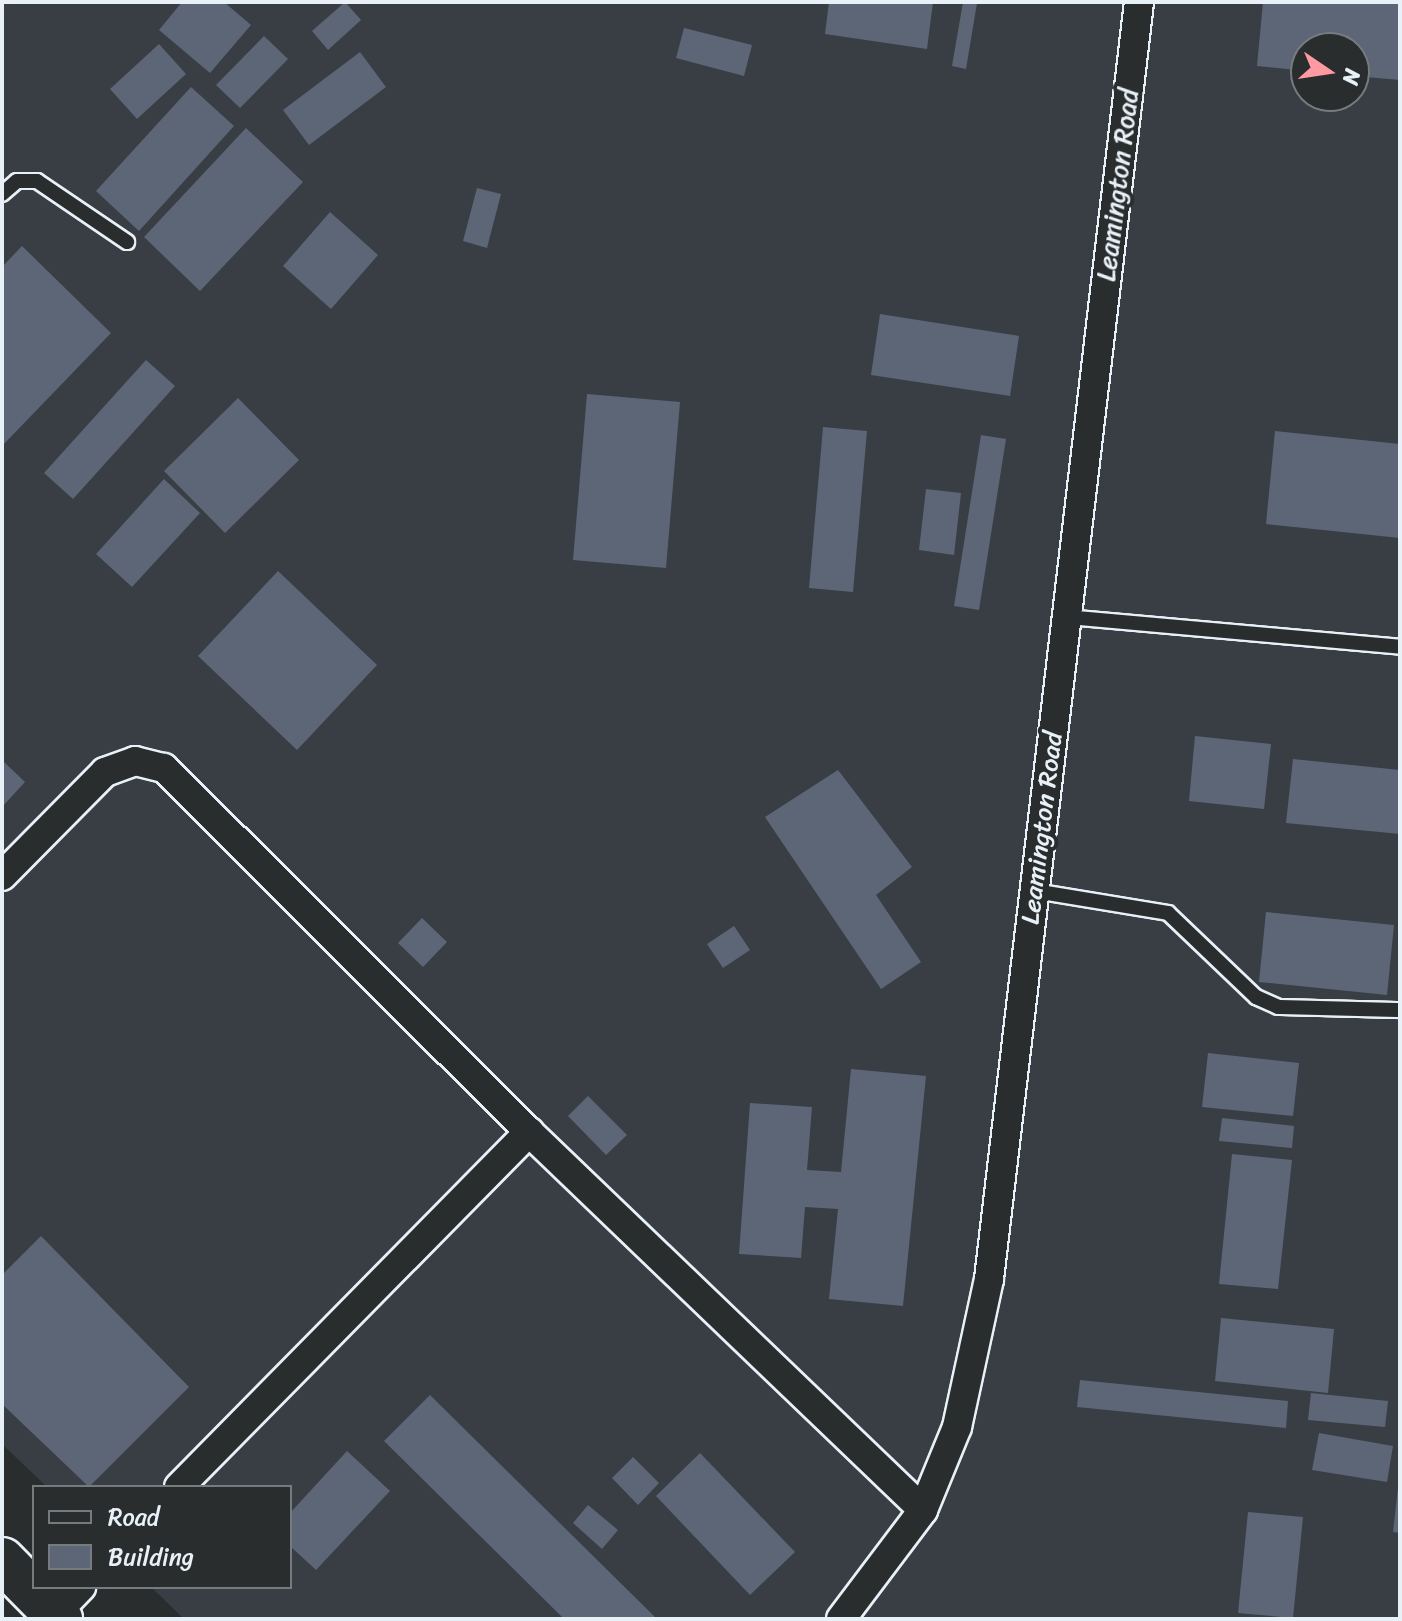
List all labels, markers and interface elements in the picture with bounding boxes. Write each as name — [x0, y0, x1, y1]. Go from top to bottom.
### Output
north arrow — [1290, 32, 1370, 112]
text: N — [1331, 65, 1373, 89]
street label: Leamington Road — [1091, 87, 1145, 283]
street label: Leamington Road — [1015, 730, 1069, 926]
legend — [32, 1485, 292, 1589]
text: Road — [108, 1496, 159, 1538]
text: Building — [108, 1536, 194, 1578]

